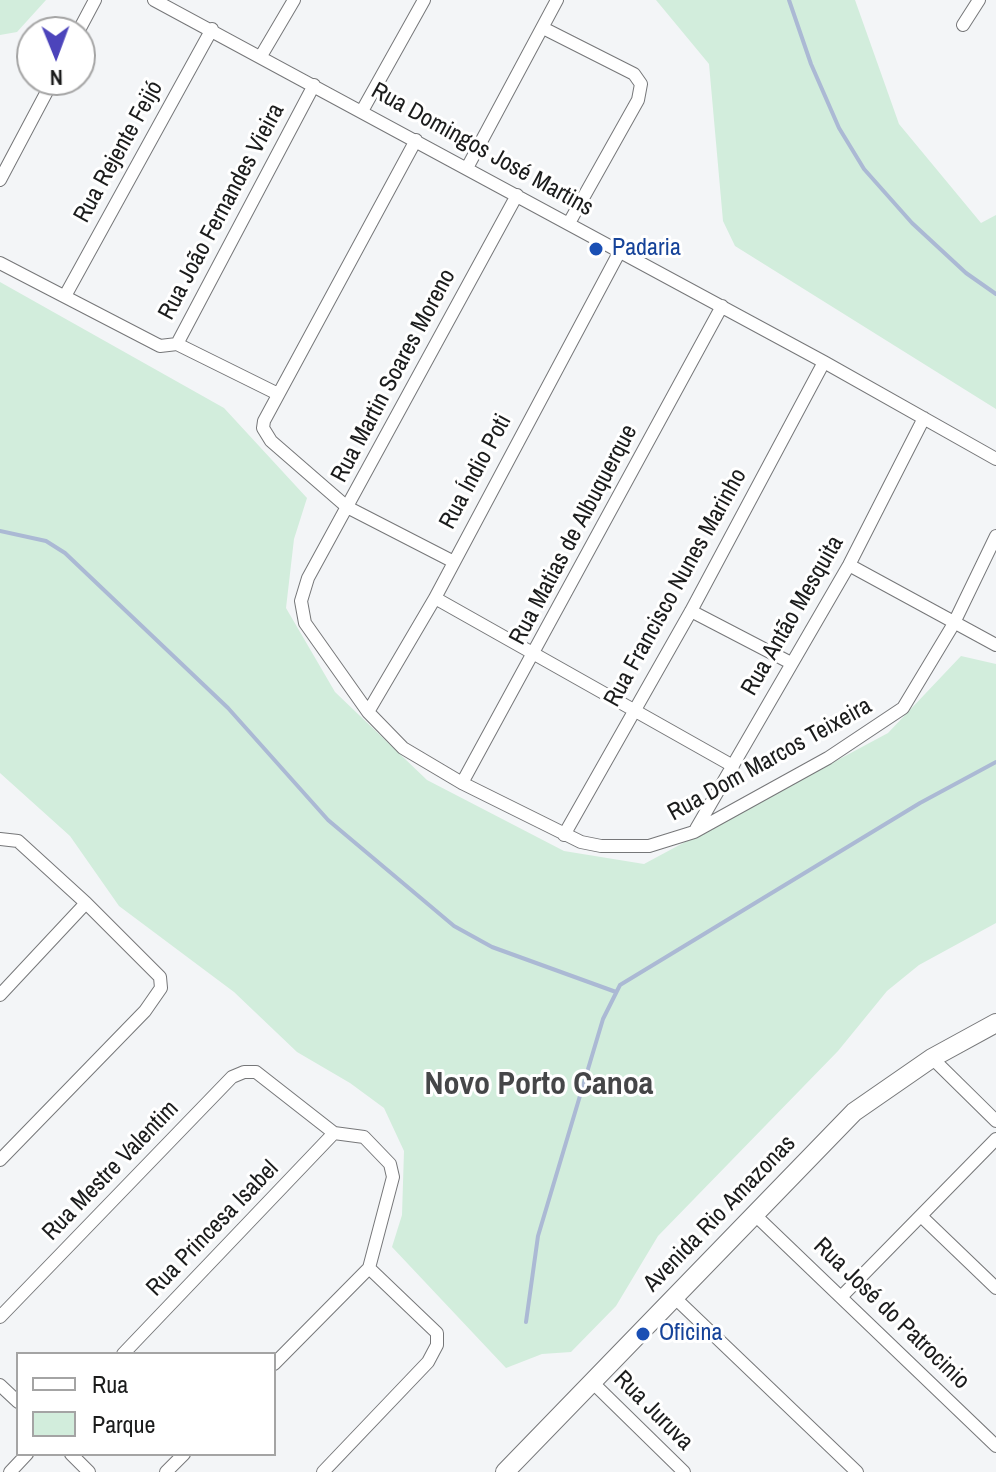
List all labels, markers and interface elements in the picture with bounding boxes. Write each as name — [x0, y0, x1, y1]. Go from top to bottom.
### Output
north arrow — [16, 16, 96, 96]
text: N — [50, 63, 63, 93]
street label: Rua Rejente Feijó — [68, 76, 170, 228]
street label: Rua Domingos José Martins — [366, 77, 598, 223]
street label: Rua João Fernandes Vieira — [153, 99, 291, 325]
place label: Padaria — [612, 235, 681, 263]
marker: Padaria — [587, 240, 605, 258]
street label: Rua Martin Soares Moreno — [326, 264, 462, 488]
street label: Rua Índio Poti — [434, 410, 518, 534]
street label: Rua Matias de Albuquerque — [504, 420, 644, 650]
street label: Rua Francisco Nunes Marinho — [598, 464, 754, 712]
street label: Rua Antão Mesquita — [736, 531, 850, 701]
street label: Rua Dom Marcos Teixeira — [663, 692, 877, 828]
district label: Novo Porto Canoa — [425, 1066, 653, 1104]
street label: Rua Mestre Valentim — [37, 1095, 185, 1247]
street label: Avenida Rio Amazonas — [638, 1130, 802, 1298]
street label: Rua Princesa Isabel — [141, 1155, 285, 1303]
street label: Rua José do Patrocinio — [807, 1232, 975, 1396]
place label: Oficina — [659, 1320, 722, 1348]
marker: Oficina — [634, 1325, 652, 1343]
legend — [16, 1352, 276, 1456]
street label: Rua Juruva — [607, 1365, 699, 1457]
text: Rua — [92, 1368, 128, 1400]
text: Parque — [92, 1408, 155, 1440]

